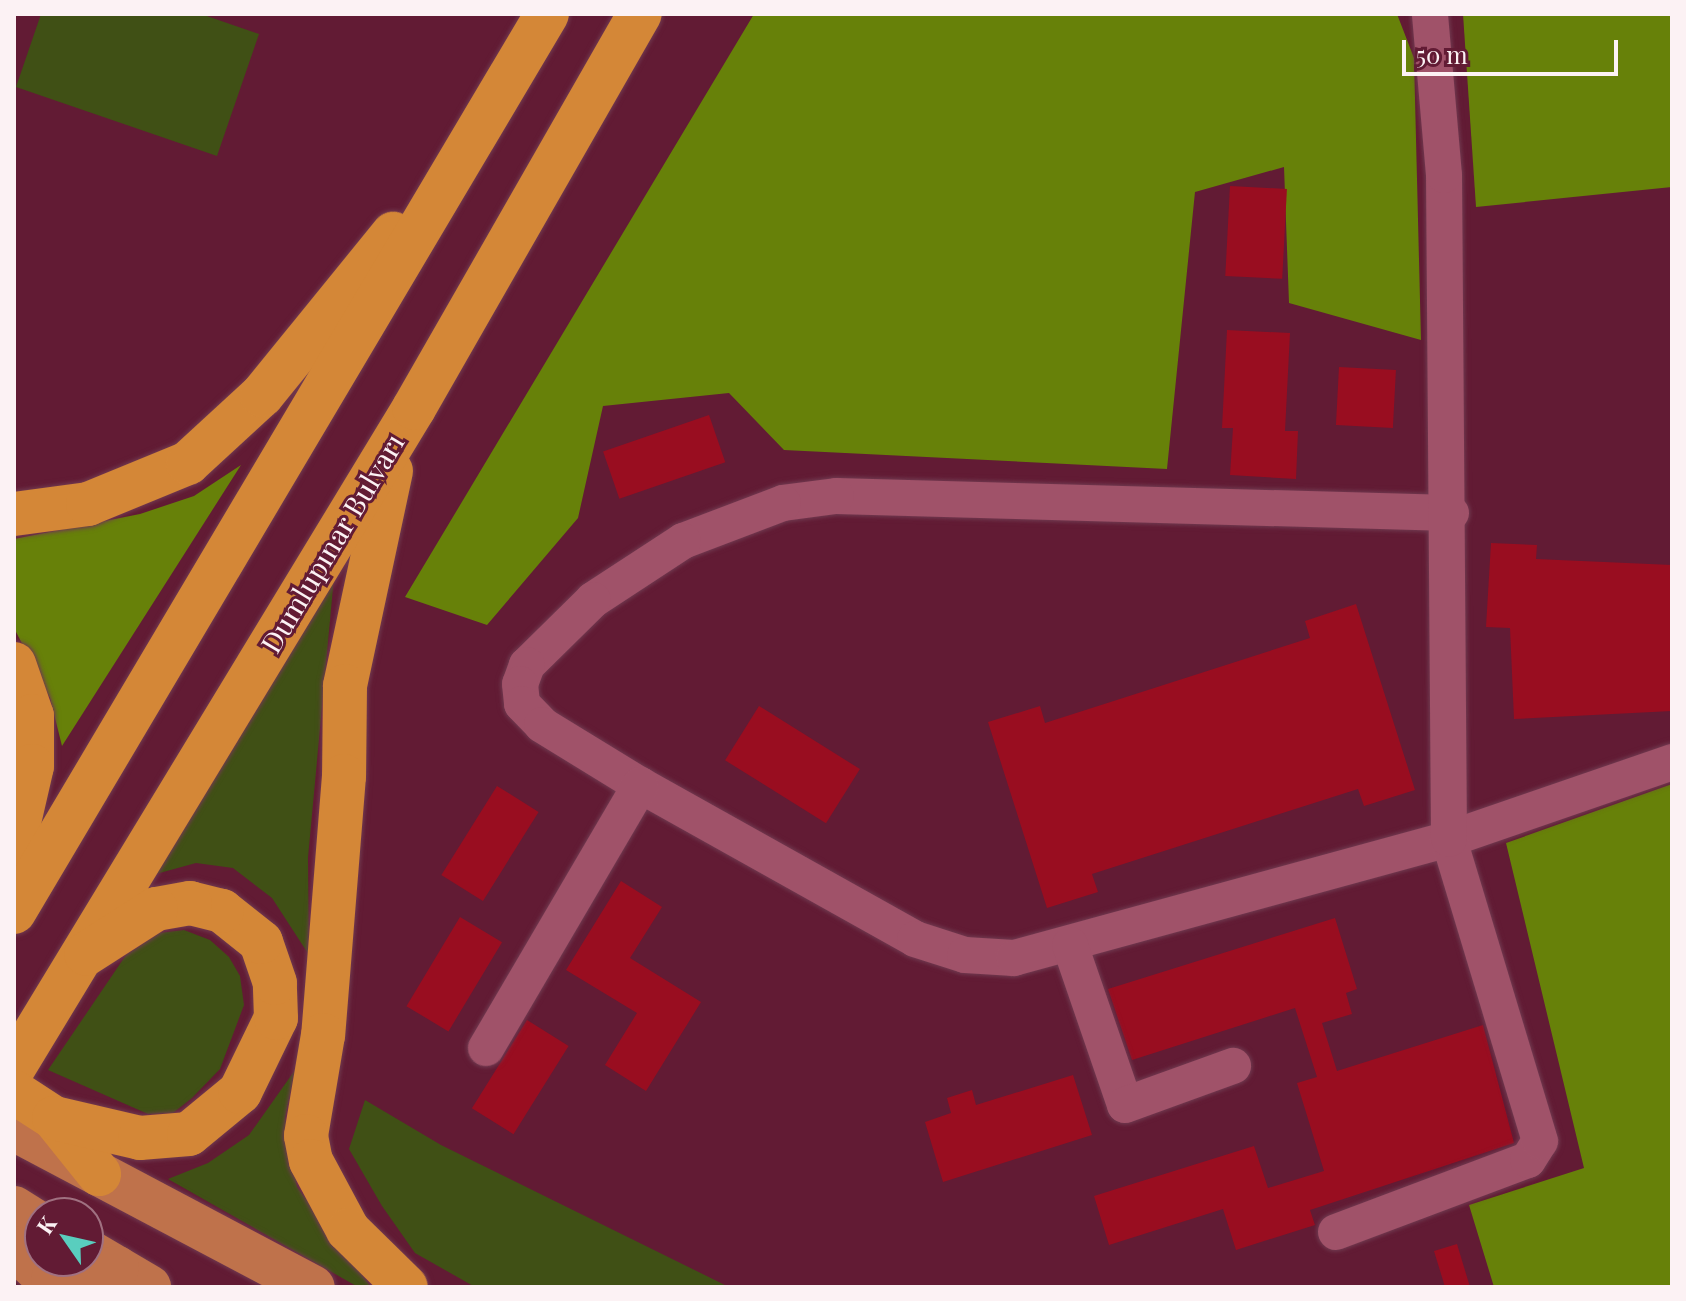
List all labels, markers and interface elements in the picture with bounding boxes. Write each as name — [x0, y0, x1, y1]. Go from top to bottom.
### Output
scale bar — [1406, 24, 1622, 74]
text: 50 m — [1416, 38, 1468, 70]
street label: Dumlupınar Bulvarı — [253, 427, 411, 659]
north arrow — [24, 1197, 104, 1277]
text: K — [29, 1210, 63, 1240]

